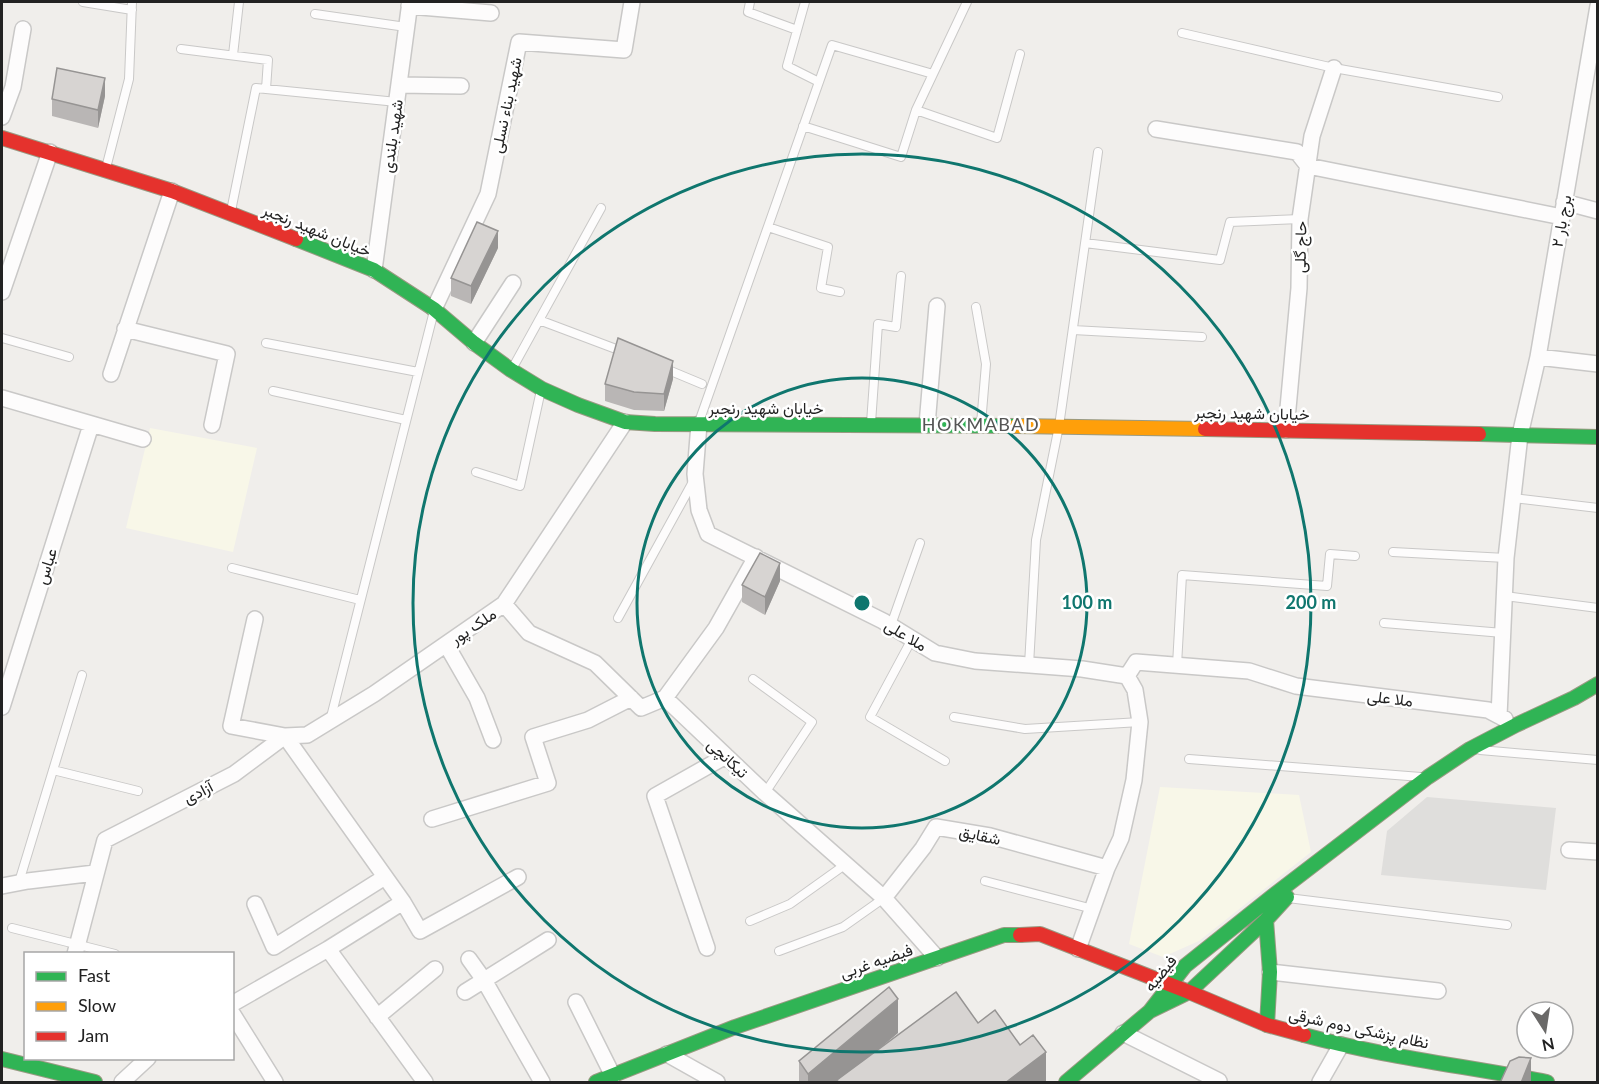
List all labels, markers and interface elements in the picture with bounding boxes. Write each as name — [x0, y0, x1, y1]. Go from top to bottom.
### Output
street label: شهید بناء نسلی — [486, 55, 527, 155]
street label: شهید بلندی — [377, 98, 408, 174]
street label: برج بار ۲ — [1547, 193, 1577, 249]
street label: خیابان شهید رنجبر — [259, 199, 374, 262]
street label: حاج گلی — [1290, 220, 1312, 273]
street label: خیابان شهید رنجبر — [707, 398, 824, 419]
street label: خیابان شهید رنجبر — [1193, 402, 1310, 425]
district label: HOKMABAD — [922, 413, 1040, 435]
street label: عباس — [31, 545, 62, 587]
text: 100 m — [1062, 591, 1112, 613]
text: 200 m — [1286, 591, 1336, 613]
centre of rings — [852, 593, 872, 613]
street label: ملک پور — [445, 603, 501, 651]
street label: ملا علی — [881, 615, 931, 656]
street label: ملا علی — [1366, 685, 1414, 712]
street label: تیکانچی — [702, 734, 753, 784]
street label: آزادی — [180, 776, 218, 809]
street label: شقایق — [957, 821, 1003, 850]
street label: فیضیه غربی — [837, 939, 915, 984]
street label: فیضیه — [1139, 951, 1181, 995]
legend — [24, 952, 234, 1060]
text: Fast — [78, 964, 111, 986]
text: Slow — [78, 994, 116, 1016]
north arrow — [1515, 1000, 1575, 1060]
street label: نظام پزشکی دوم شرقی — [1287, 1003, 1431, 1055]
text: Jam — [78, 1024, 109, 1046]
text: N — [1540, 1035, 1556, 1056]

